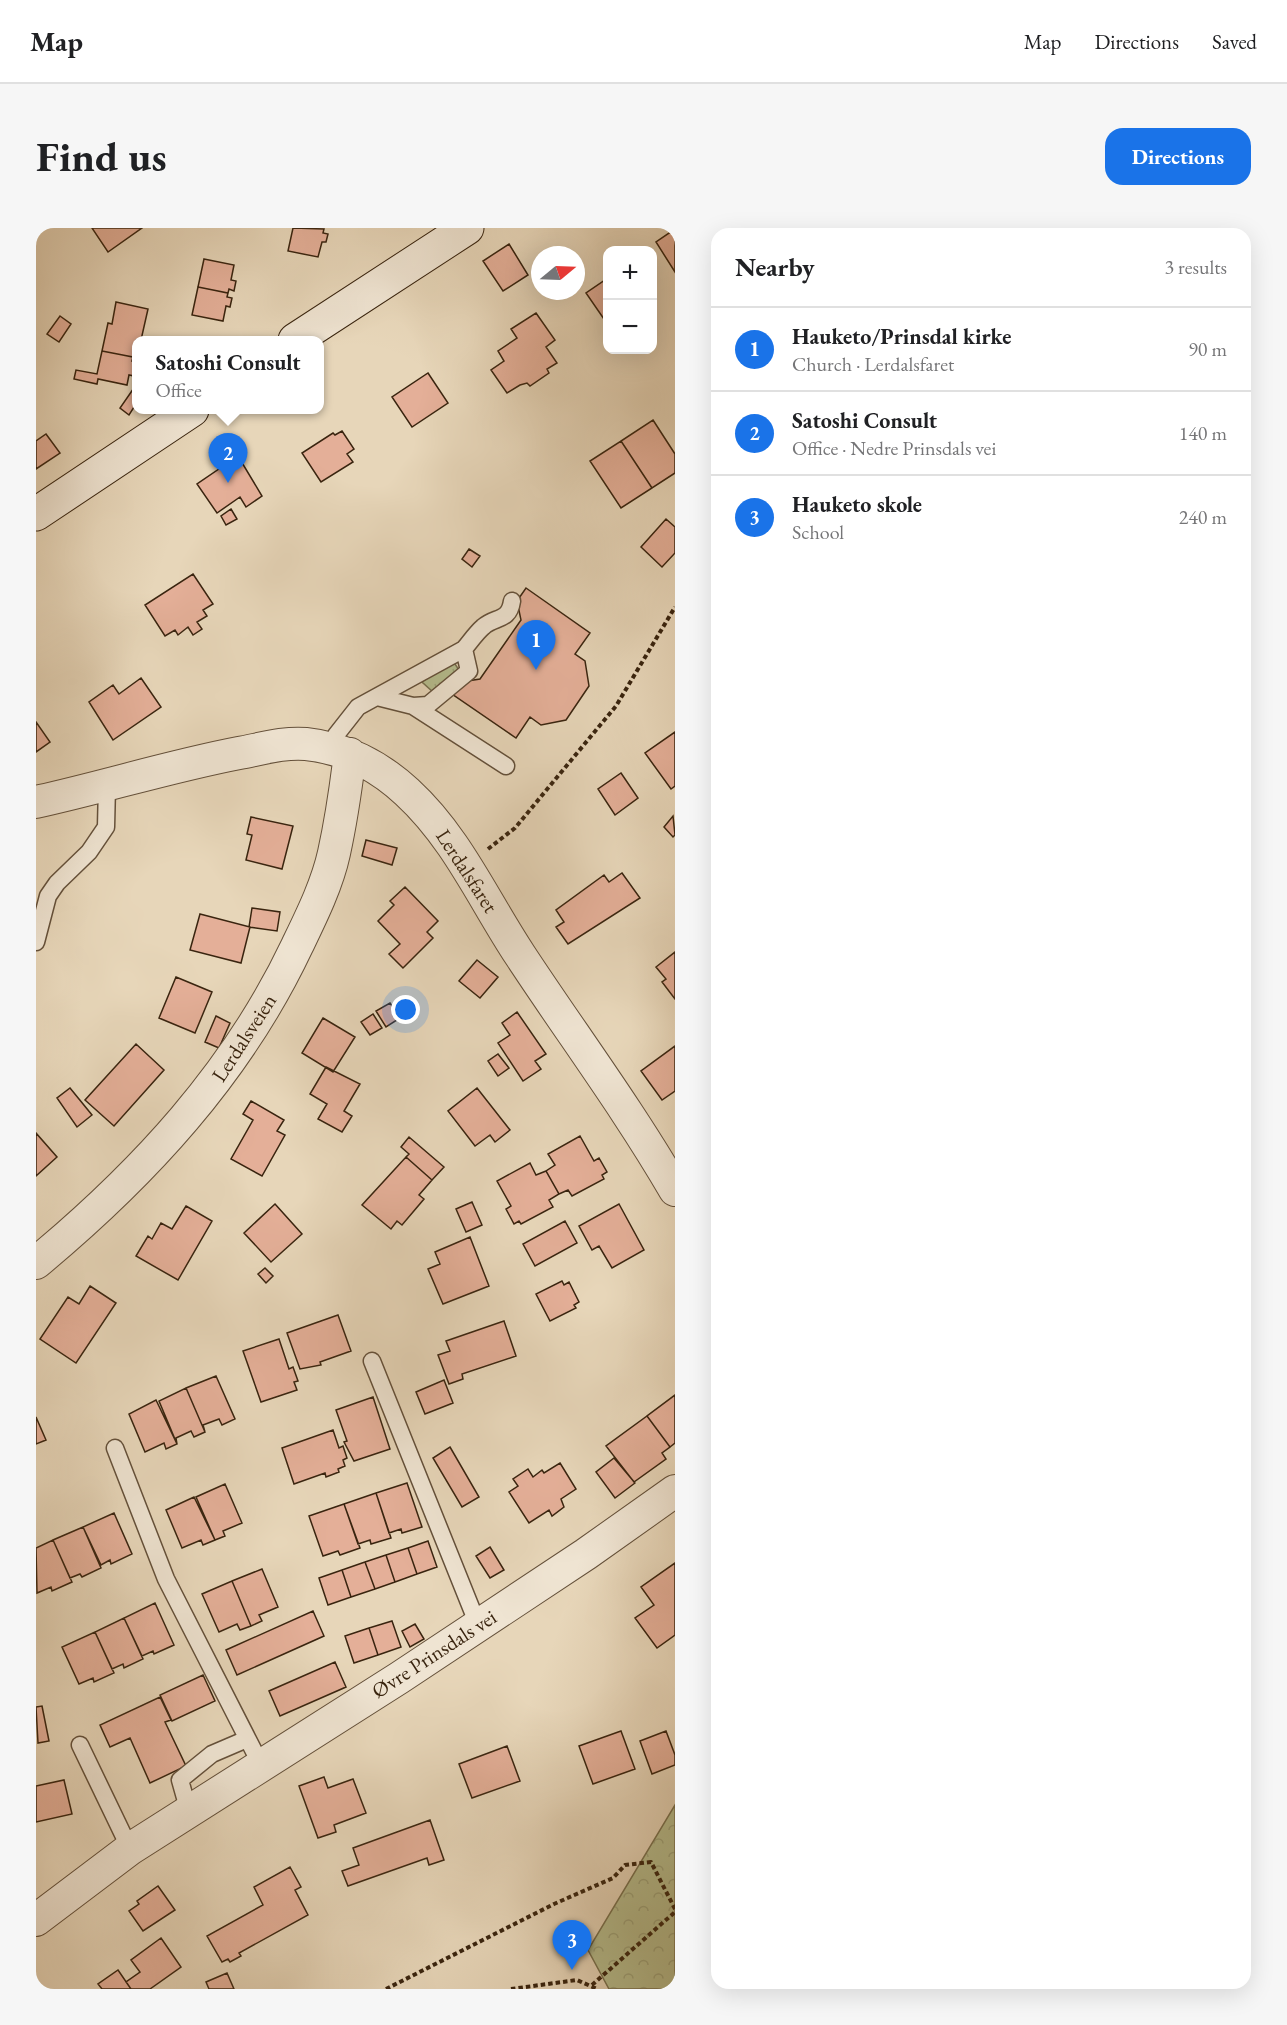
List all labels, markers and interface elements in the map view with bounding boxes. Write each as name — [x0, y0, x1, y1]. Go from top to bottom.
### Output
text: Map — [30, 23, 83, 59]
text: Map — [1024, 28, 1061, 55]
text: Directions — [1094, 28, 1179, 55]
text: Saved — [1212, 28, 1257, 55]
button: Directions — [1105, 128, 1251, 185]
text: Find us — [36, 129, 167, 184]
north arrow — [531, 246, 585, 300]
map controls — [603, 246, 657, 354]
button: + — [603, 246, 657, 300]
text: Nearby — [735, 250, 815, 284]
text: 3 results — [1164, 254, 1227, 280]
button: − — [603, 300, 657, 354]
text: Hauketo/Prinsdal kirke — [792, 322, 1011, 351]
popup — [132, 336, 324, 414]
text: 1 — [749, 336, 760, 362]
text: 90 m — [1188, 336, 1227, 362]
text: Satoshi Consult — [155, 348, 301, 377]
text: Church · Lerdalsfaret — [792, 351, 954, 377]
text: Office — [155, 377, 202, 403]
text: Satoshi Consult — [792, 406, 937, 435]
text: 2 — [749, 420, 760, 446]
text: 140 m — [1179, 420, 1227, 446]
pin: 2 — [208, 434, 248, 483]
text: Office · Nedre Prinsdals vei — [792, 435, 996, 461]
text: Hauketo skole — [792, 490, 922, 519]
text: 3 — [749, 504, 760, 530]
text: 240 m — [1179, 504, 1227, 530]
text: School — [792, 519, 844, 545]
pin: 1 — [516, 620, 556, 670]
street label: Lerdalsfaret — [430, 824, 505, 918]
street label: Lerdalsveien — [205, 989, 282, 1087]
your location — [391, 995, 420, 1024]
street label: Øvre Prinsdals vei — [366, 1603, 501, 1704]
pin: 3 — [552, 1920, 592, 1970]

